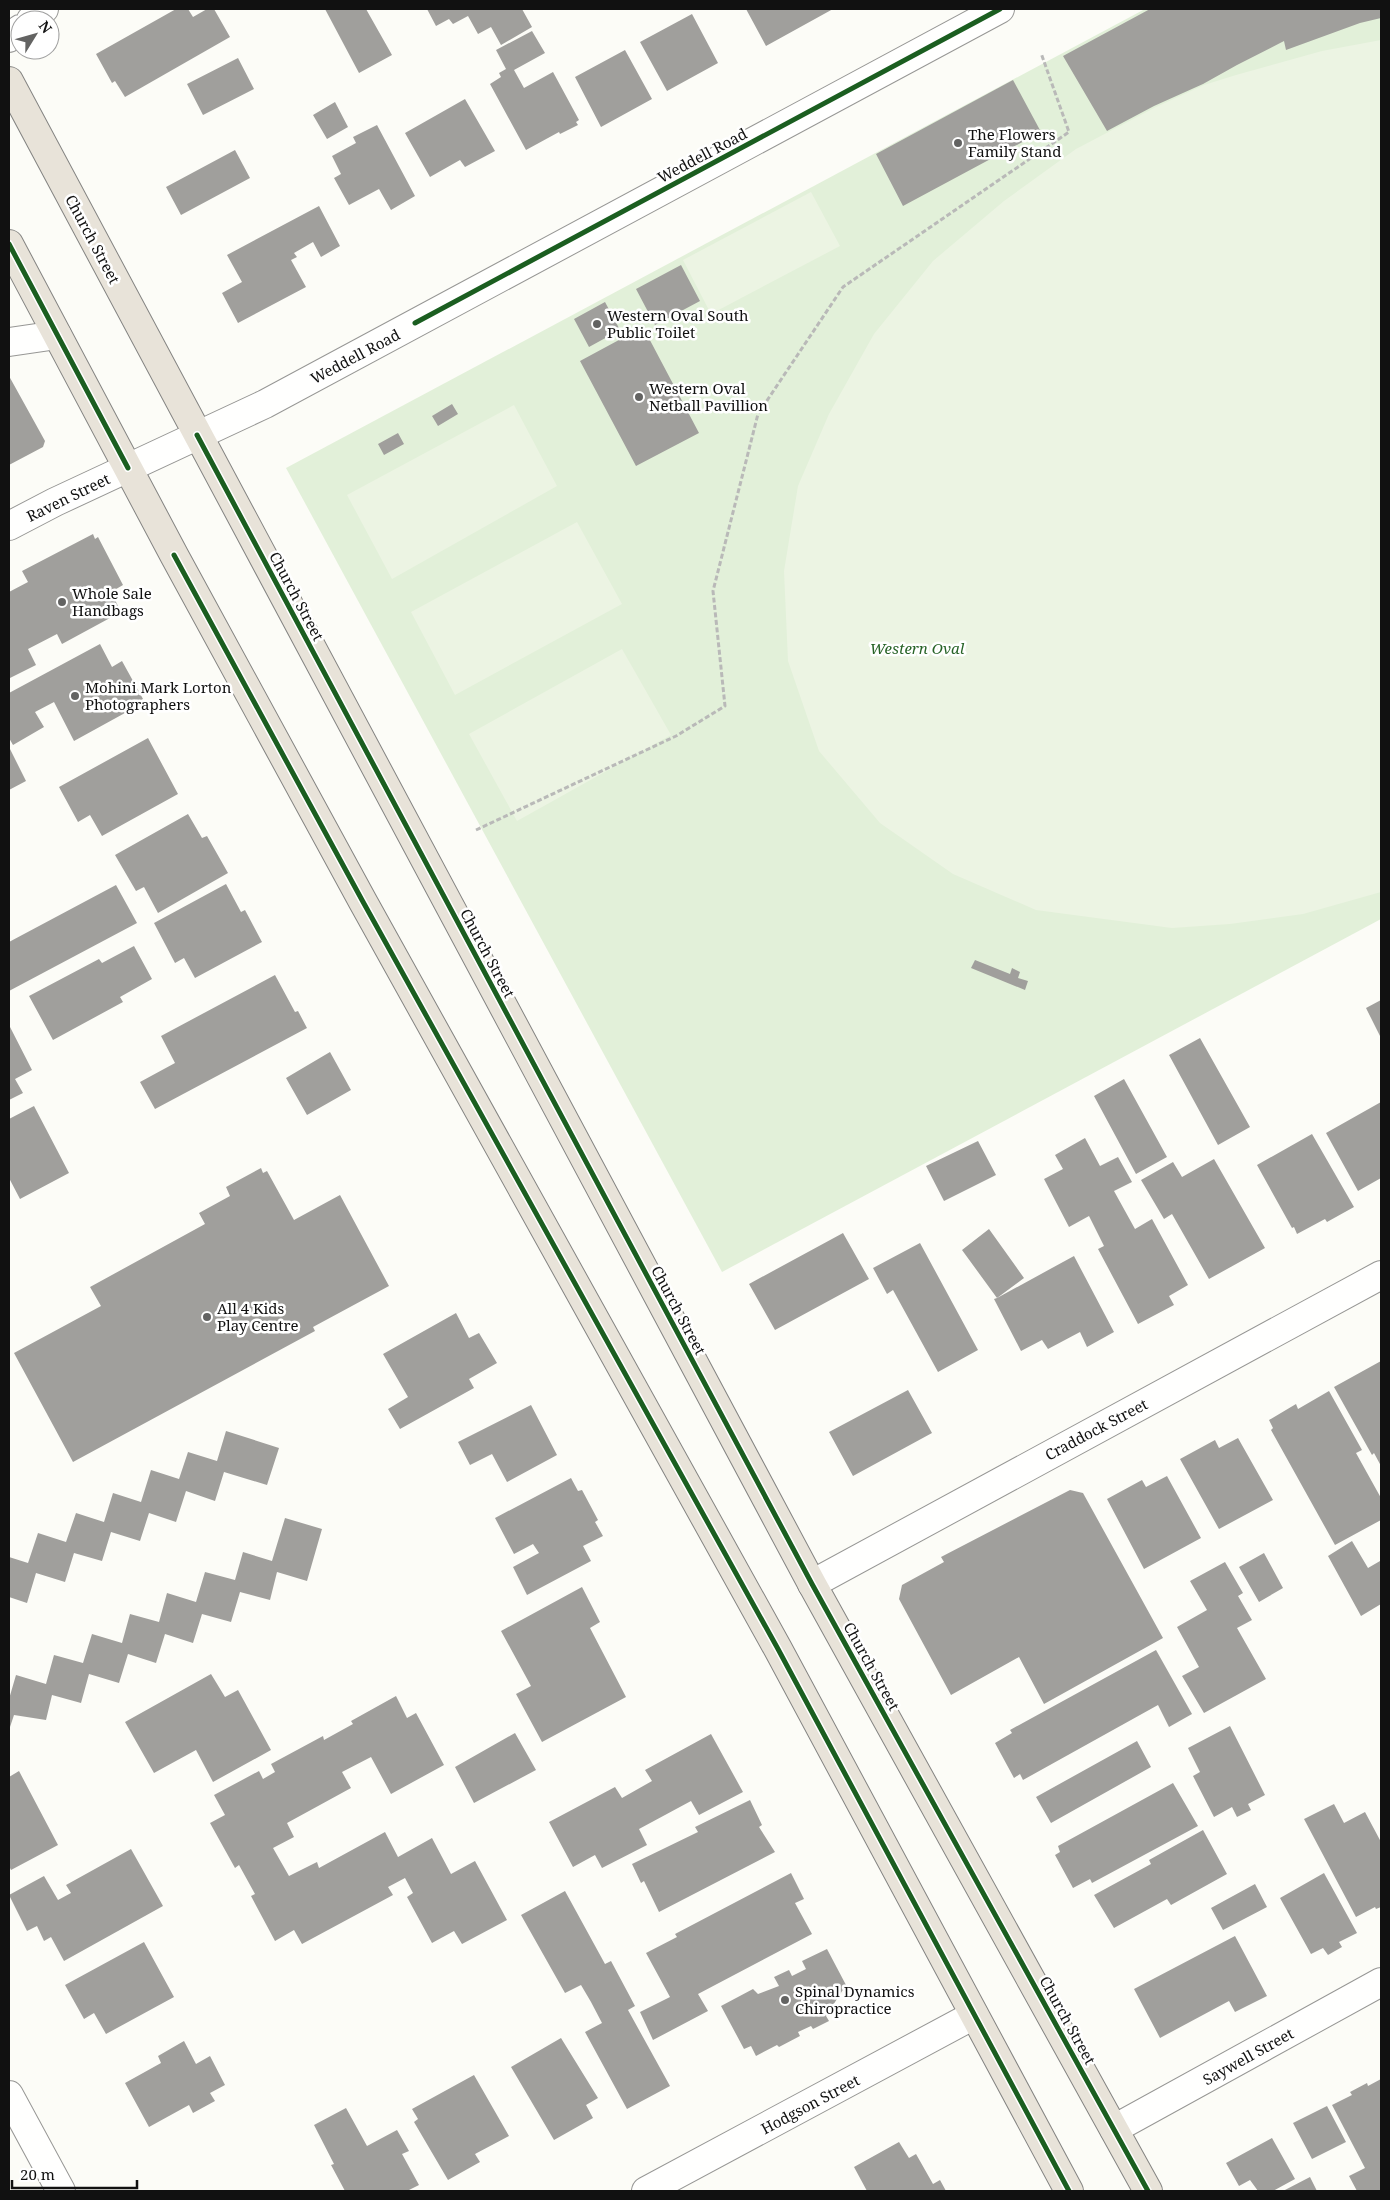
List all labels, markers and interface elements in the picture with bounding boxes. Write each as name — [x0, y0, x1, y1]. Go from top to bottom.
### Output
north arrow — [10, 10, 60, 60]
text: N — [35, 17, 57, 37]
street label: Weddell Road — [654, 123, 750, 187]
place label: The Flowers Family Stand — [968, 124, 1061, 161]
marker: The Flowers Family Stand — [952, 137, 964, 149]
street label: Church Street — [61, 191, 125, 287]
place label: Western Oval South Public Toilet — [607, 305, 749, 342]
marker: Western Oval South Public Toilet — [591, 318, 603, 330]
street label: Weddell Road — [307, 324, 403, 388]
place label: Western Oval Netball Pavillion — [649, 378, 768, 415]
marker: Western Oval Netball Pavillion — [633, 391, 645, 403]
street label: Raven Street — [23, 468, 113, 526]
street label: Church Street — [265, 548, 329, 644]
place label: Whole Sale Handbags — [72, 583, 152, 620]
marker: Whole Sale Handbags — [56, 596, 68, 608]
park label: Western Oval — [870, 638, 965, 658]
place label: Mohini Mark Lorton Photographers — [85, 677, 232, 714]
marker: Mohini Mark Lorton Photographers — [69, 690, 81, 702]
street label: Church Street — [456, 905, 520, 1001]
street label: Church Street — [647, 1262, 711, 1358]
place label: All 4 Kids Play Centre — [217, 1298, 299, 1335]
marker: All 4 Kids Play Centre — [201, 1311, 213, 1323]
street label: Craddock Street — [1041, 1394, 1151, 1464]
street label: Church Street — [840, 1618, 904, 1714]
street label: Church Street — [1036, 1972, 1100, 2068]
place label: Spinal Dynamics Chiropractice — [795, 1981, 915, 2018]
marker: Spinal Dynamics Chiropractice — [779, 1994, 791, 2006]
street label: Saywell Street — [1199, 2023, 1297, 2089]
street label: Hodgson Street — [757, 2070, 863, 2138]
scale bar — [12, 2158, 138, 2190]
text: 20 m — [20, 2164, 55, 2184]

